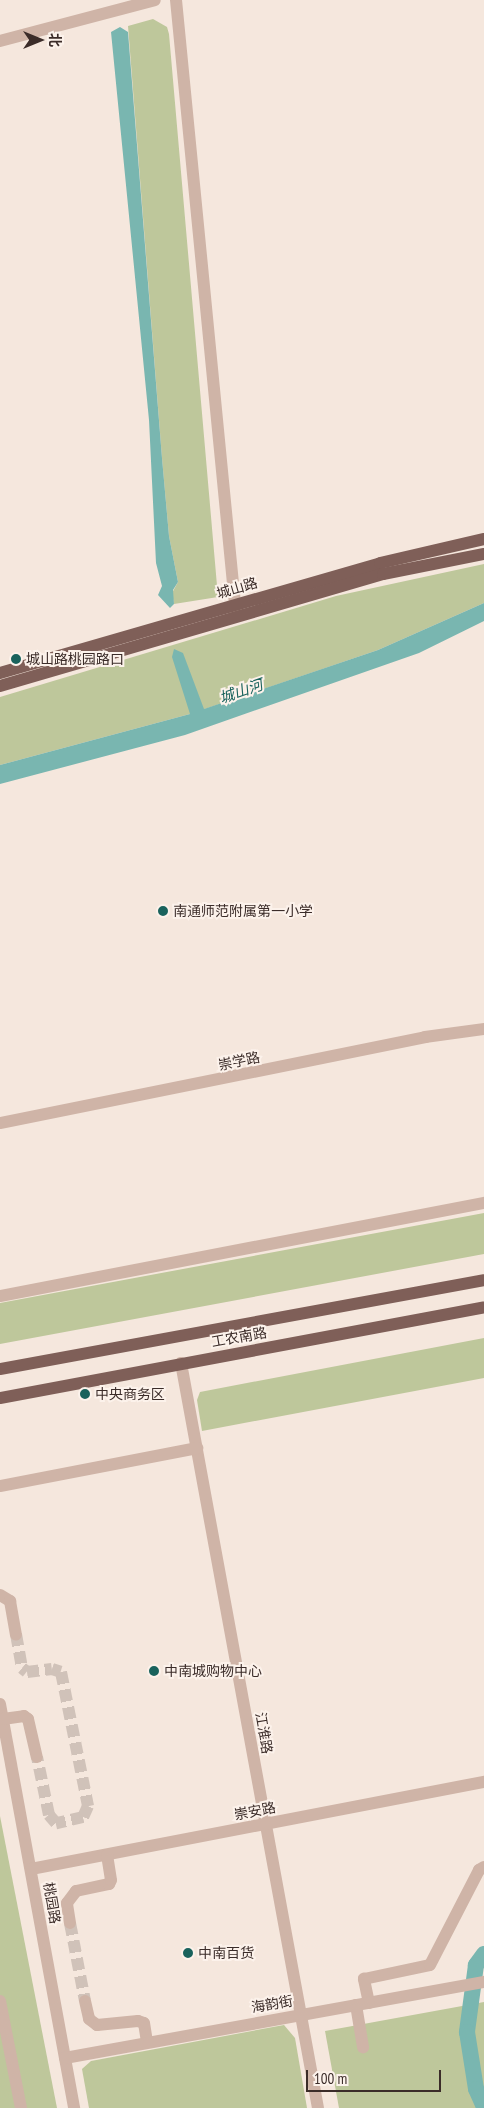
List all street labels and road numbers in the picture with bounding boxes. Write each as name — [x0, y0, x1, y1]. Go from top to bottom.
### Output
street label: 城山路 — [214, 574, 260, 602]
street label: 崇学路 — [217, 1048, 261, 1074]
street label: 工农南路 — [210, 1324, 268, 1350]
street label: 江淮路 — [252, 1711, 276, 1755]
street label: 崇安路 — [233, 1799, 277, 1823]
street label: 桃园路 — [40, 1881, 64, 1925]
street label: 海韵街 — [250, 1992, 294, 2016]

